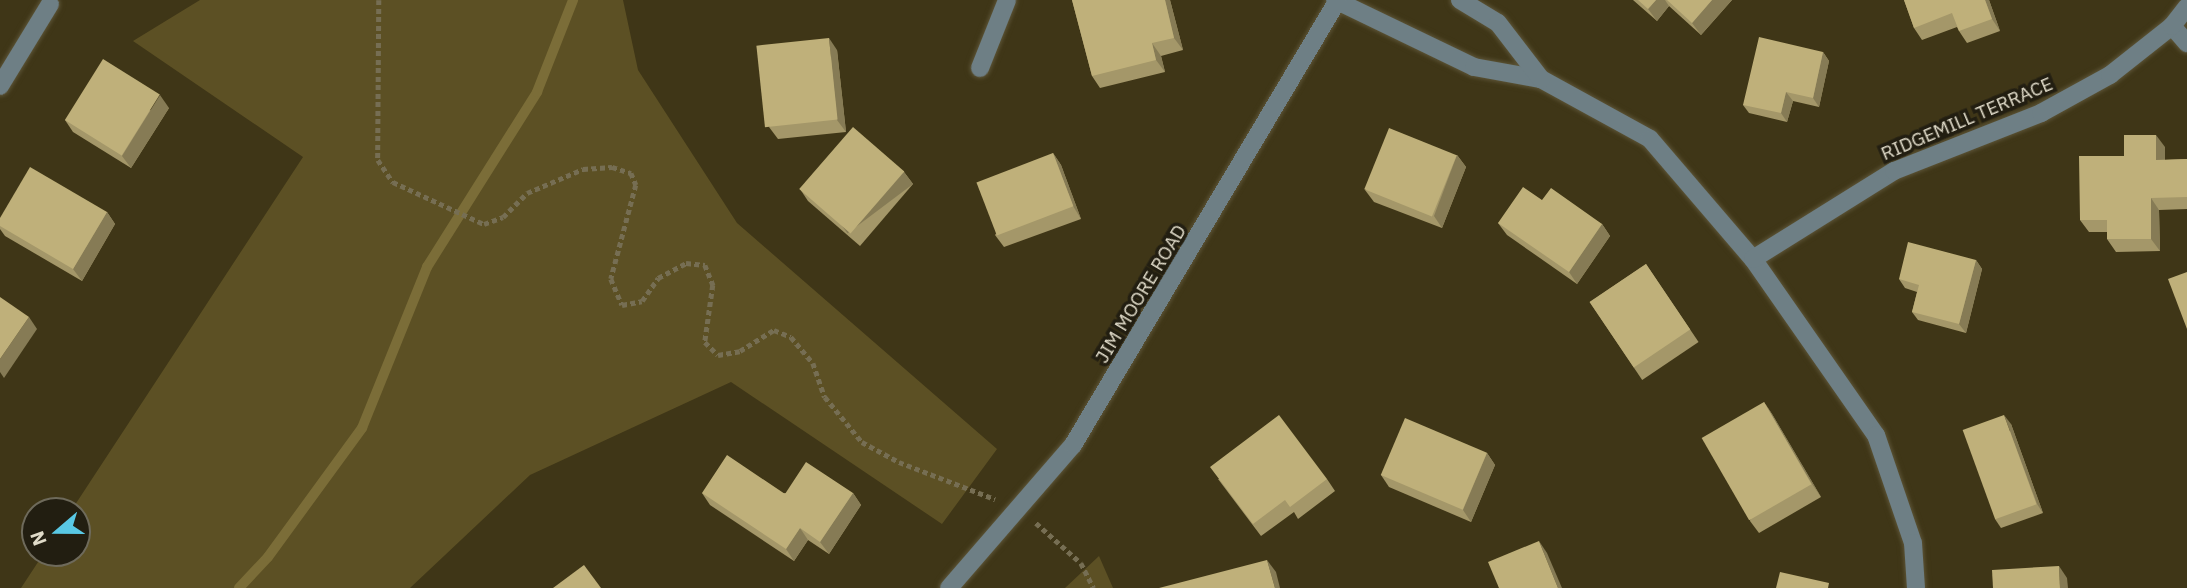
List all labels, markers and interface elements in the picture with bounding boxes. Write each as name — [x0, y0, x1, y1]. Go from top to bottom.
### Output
street label: RIDGEMILL TERRACE — [1878, 72, 2056, 166]
street label: JIM MOORE ROAD — [1091, 221, 1191, 367]
north arrow — [21, 497, 91, 567]
text: N — [25, 528, 52, 549]

